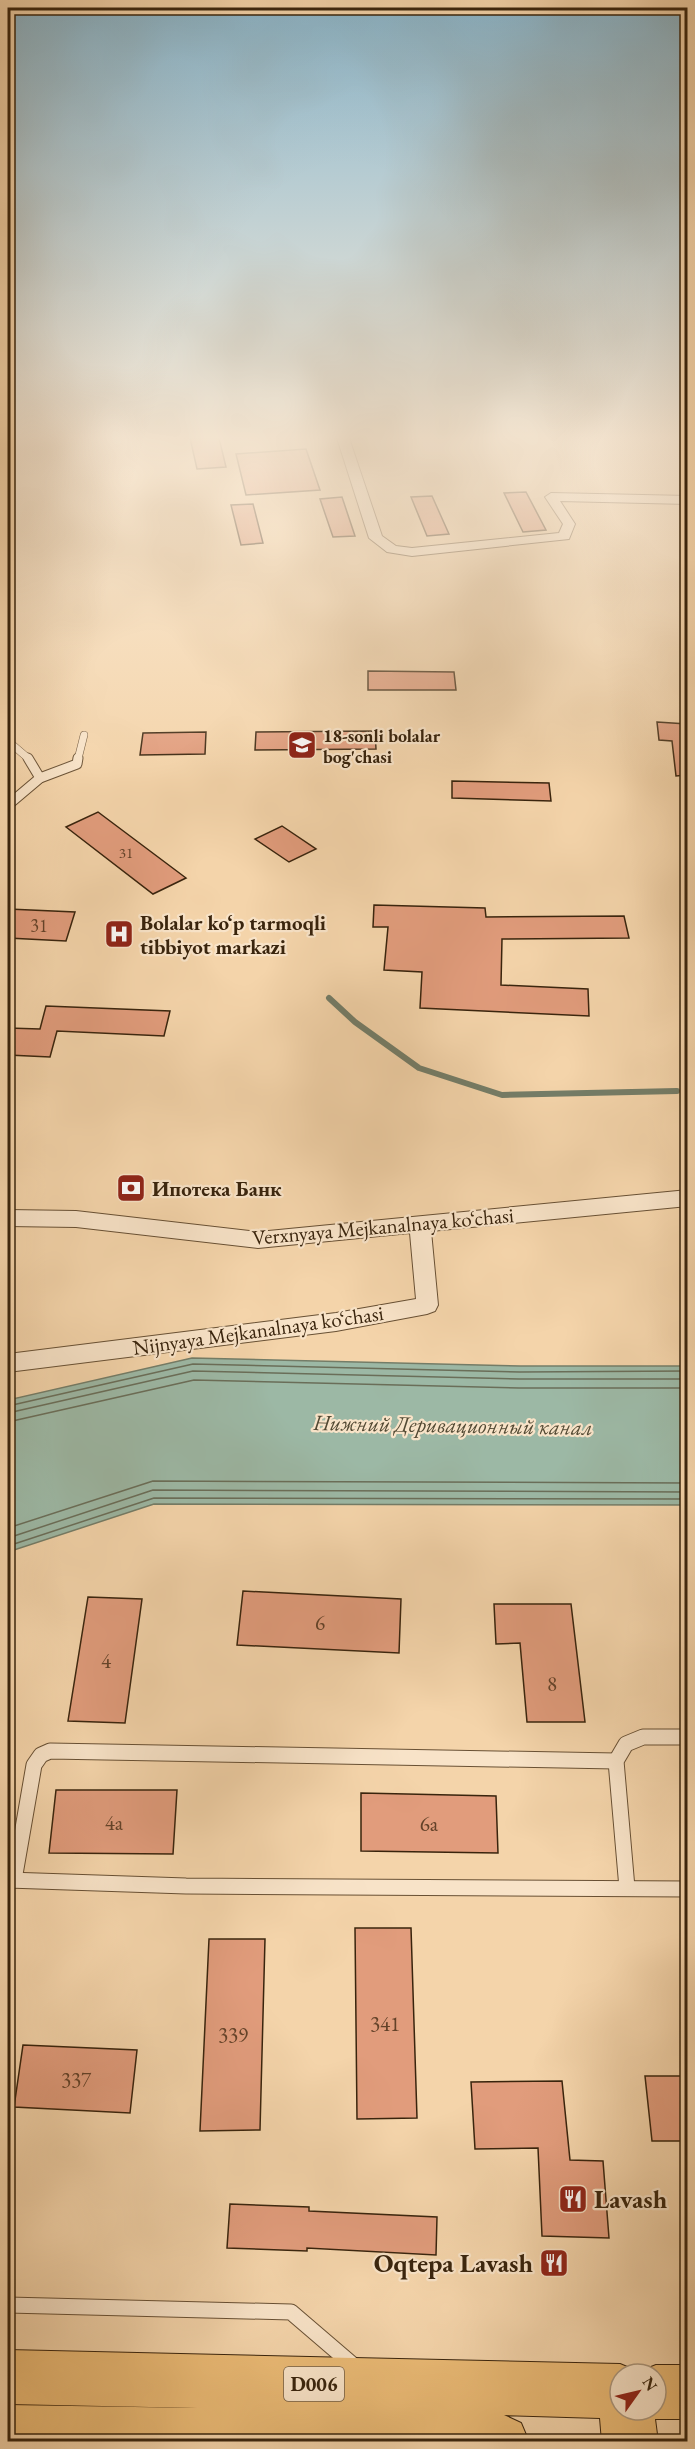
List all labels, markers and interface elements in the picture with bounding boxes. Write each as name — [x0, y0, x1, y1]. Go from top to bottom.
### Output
place label: 18-sonli bolalar bog'chasi — [323, 724, 441, 768]
school or university icon: 18-sonli bolalar bog'chasi — [286, 729, 318, 761]
house number: 31 — [119, 843, 133, 862]
place label: Bolalar ko‘p tarmoqli tibbiyot markazi — [140, 909, 326, 960]
house number: 31 — [30, 914, 48, 937]
hospital icon: Bolalar ko‘p tarmoqli tibbiyot markazi — [103, 918, 135, 950]
bank icon: Ипотека Банк — [115, 1172, 147, 1204]
place label: Ипотека Банк — [152, 1175, 282, 1202]
street label: Verxnyaya Mejkanalnaya ko‘chasi — [251, 1201, 515, 1251]
street label: Nijnyaya Mejkanalnaya ko‘chasi — [131, 1299, 385, 1361]
water label: Нижний Деривационный канал — [312, 1408, 593, 1442]
house number: 6 — [315, 1609, 325, 1636]
house number: 4 — [101, 1647, 112, 1674]
house number: 8 — [547, 1670, 557, 1697]
house number: 4a — [105, 1809, 124, 1836]
house number: 6a — [420, 1810, 439, 1837]
house number: 341 — [370, 2010, 400, 2037]
house number: 339 — [218, 2021, 248, 2048]
house number: 337 — [61, 2066, 92, 2093]
place label: Lavash — [594, 2182, 668, 2216]
restaurant icon: Lavash — [557, 2183, 589, 2215]
place label: Oqtepa Lavash — [374, 2246, 533, 2280]
restaurant icon: Oqtepa Lavash — [538, 2247, 570, 2279]
north arrow — [608, 2362, 668, 2422]
road number: D006 — [284, 2367, 344, 2401]
text: N — [638, 2373, 662, 2395]

